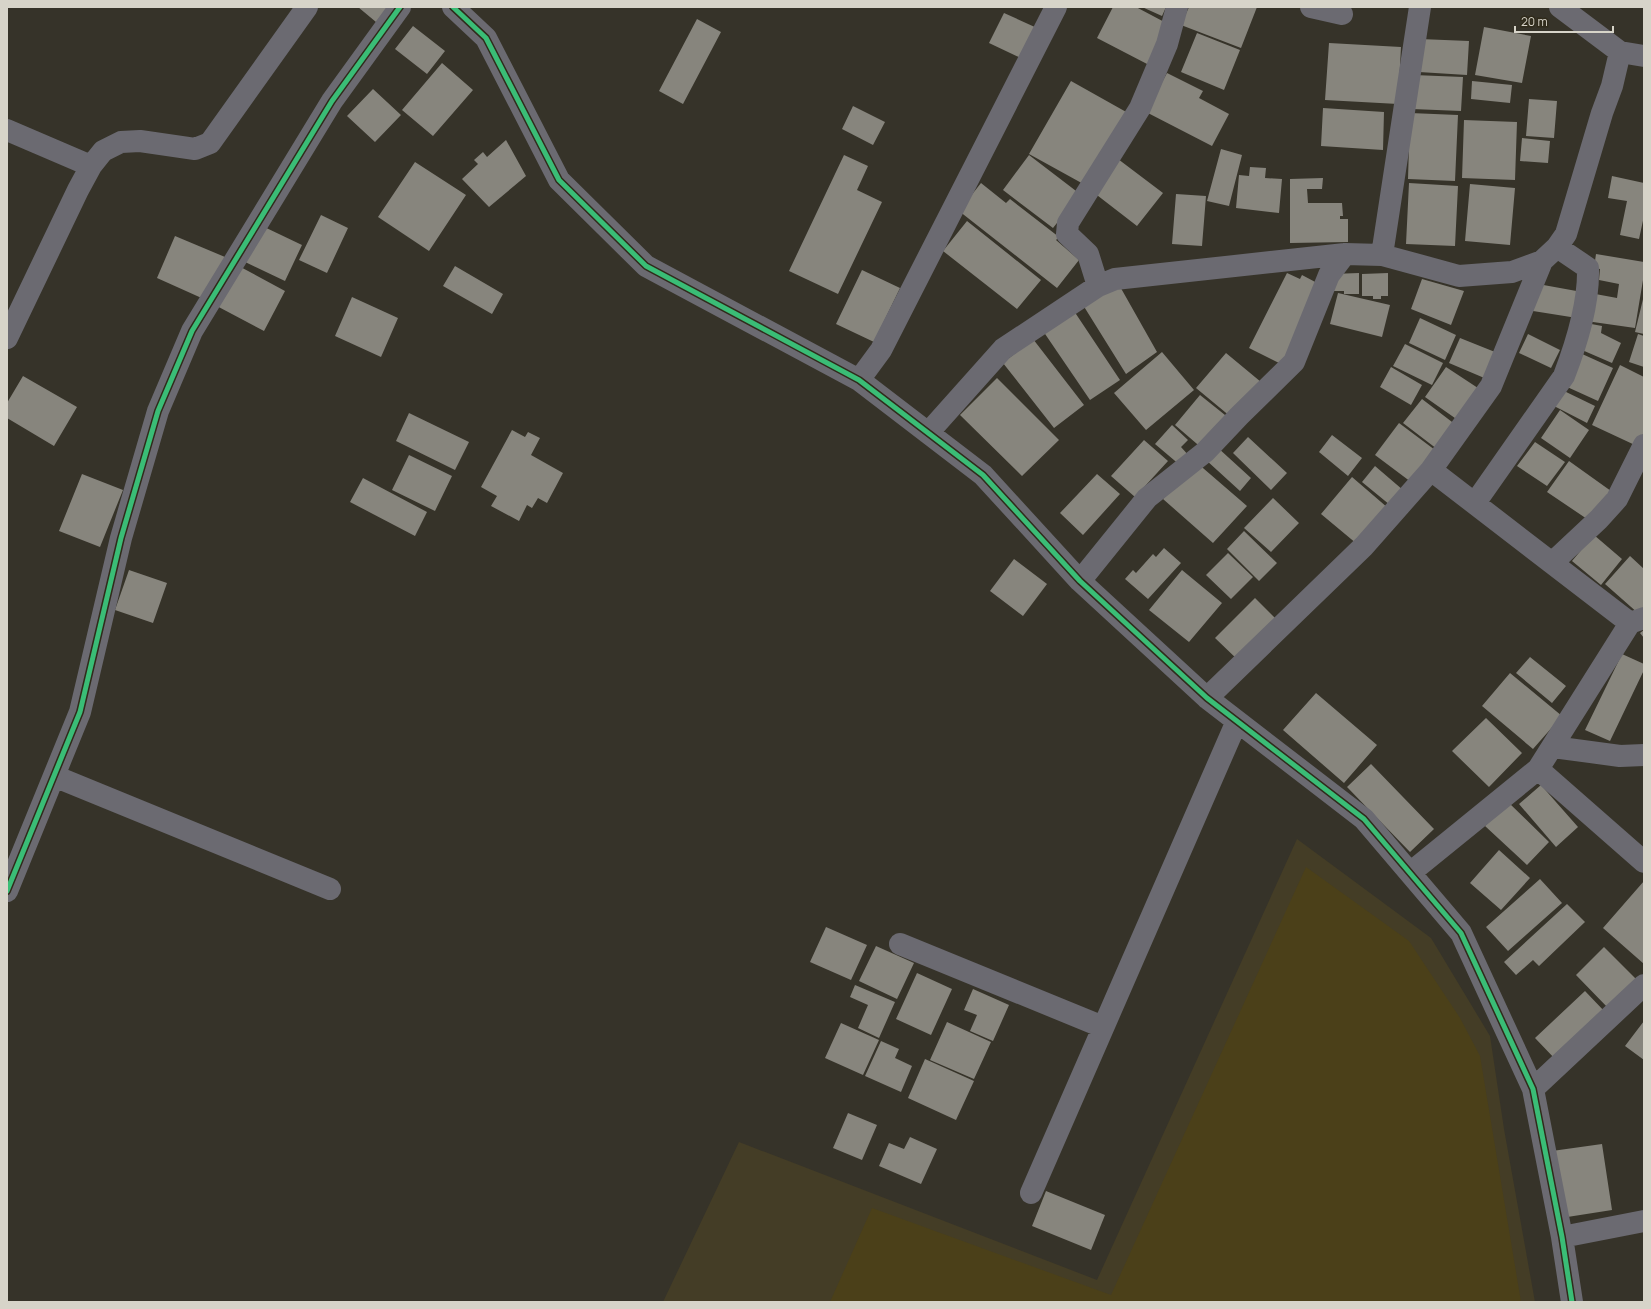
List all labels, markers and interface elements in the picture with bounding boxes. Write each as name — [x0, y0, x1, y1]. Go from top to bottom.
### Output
scale bar — [1515, 8, 1613, 34]
text: 20 m — [1521, 13, 1548, 30]

